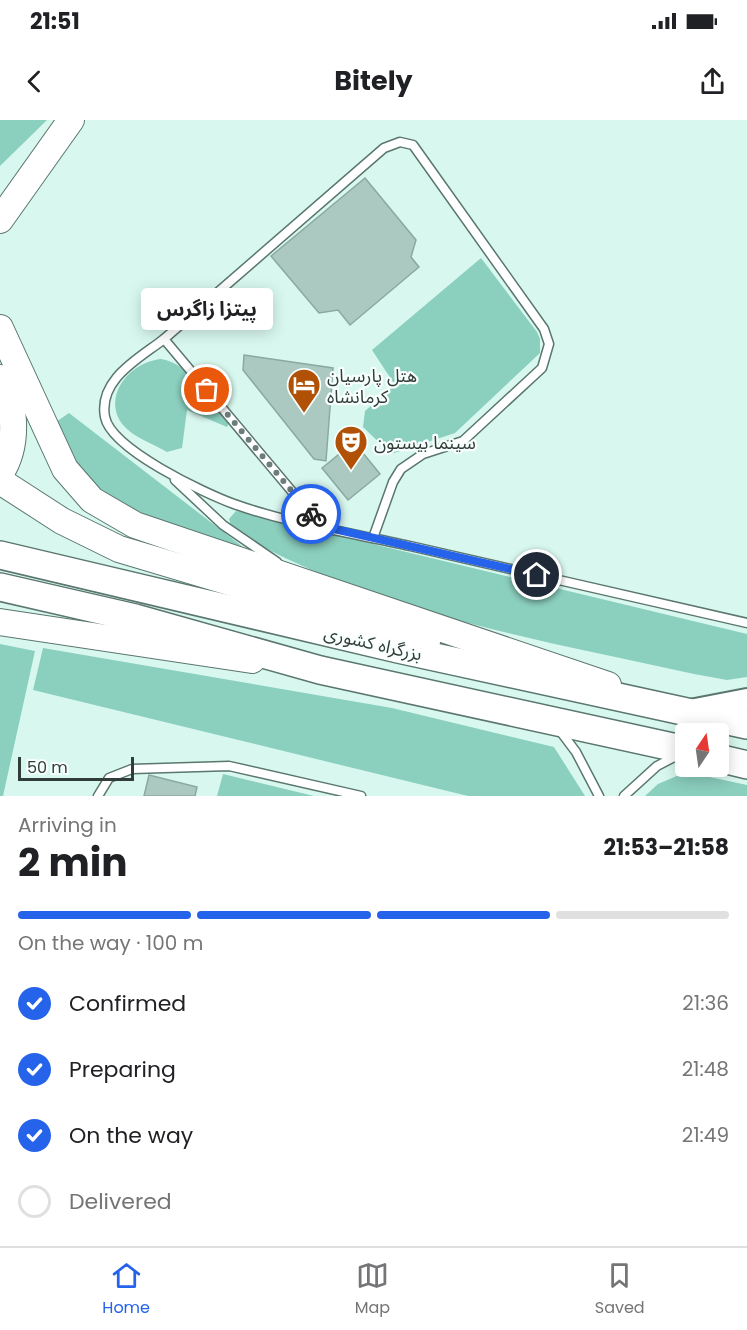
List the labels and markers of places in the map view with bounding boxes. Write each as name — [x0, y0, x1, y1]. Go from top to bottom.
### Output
callout: پیتزا زاگرس — [141, 288, 273, 330]
place label: هتل پارسیان کرمانشاه — [327, 363, 417, 409]
pin — [181, 364, 232, 415]
hotel icon: هتل پارسیان کرمانشاه — [286, 367, 322, 414]
theatre icon: سینما بیستون — [333, 424, 369, 471]
place label: سینما بیستون — [374, 430, 476, 455]
pin — [511, 549, 562, 600]

